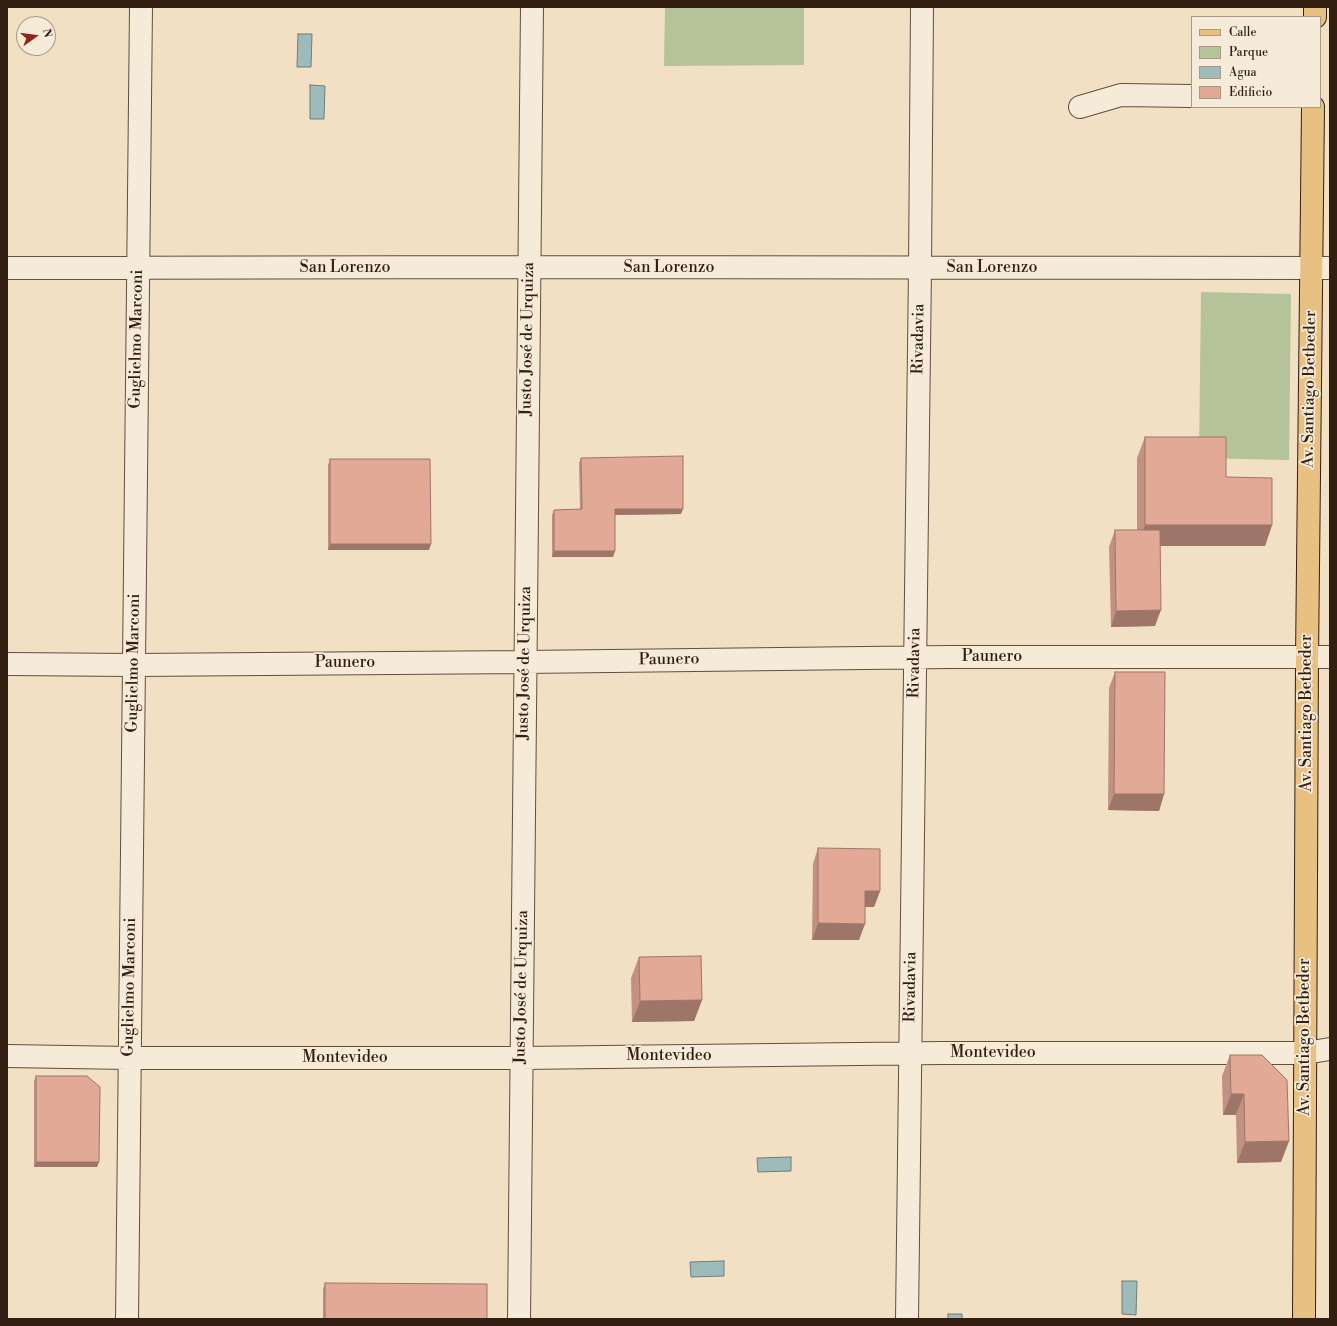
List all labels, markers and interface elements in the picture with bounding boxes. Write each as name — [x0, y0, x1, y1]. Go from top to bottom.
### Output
north arrow — [16, 16, 56, 56]
legend — [1191, 16, 1321, 108]
text: Calle — [1229, 25, 1256, 40]
text: N — [39, 27, 55, 39]
text: Parque — [1229, 45, 1268, 60]
text: Agua — [1229, 65, 1257, 80]
text: Edificio — [1229, 85, 1272, 100]
street label: San Lorenzo — [300, 258, 390, 278]
street label: San Lorenzo — [624, 258, 714, 278]
street label: San Lorenzo — [947, 258, 1037, 278]
street label: Justo José de Urquiza — [517, 262, 539, 416]
street label: Guglielmo Marconi — [126, 269, 148, 409]
street label: Rivadavia — [909, 303, 929, 375]
street label: Av. Santiago Betbeder — [1299, 310, 1321, 468]
street label: Justo José de Urquiza — [514, 586, 536, 740]
street label: Guglielmo Marconi — [123, 593, 145, 733]
street label: Rivadavia — [905, 627, 925, 699]
street label: Av. Santiago Betbeder — [1297, 634, 1317, 792]
street label: Paunero — [962, 647, 1022, 667]
street label: Paunero — [639, 650, 699, 670]
street label: Paunero — [315, 653, 375, 673]
street label: Justo José de Urquiza — [511, 910, 533, 1064]
street label: Guglielmo Marconi — [119, 917, 141, 1057]
street label: Rivadavia — [901, 951, 921, 1023]
street label: Av. Santiago Betbeder — [1295, 958, 1315, 1116]
street label: Montevideo — [950, 1043, 1036, 1063]
street label: Montevideo — [626, 1046, 712, 1066]
street label: Montevideo — [302, 1048, 388, 1068]

